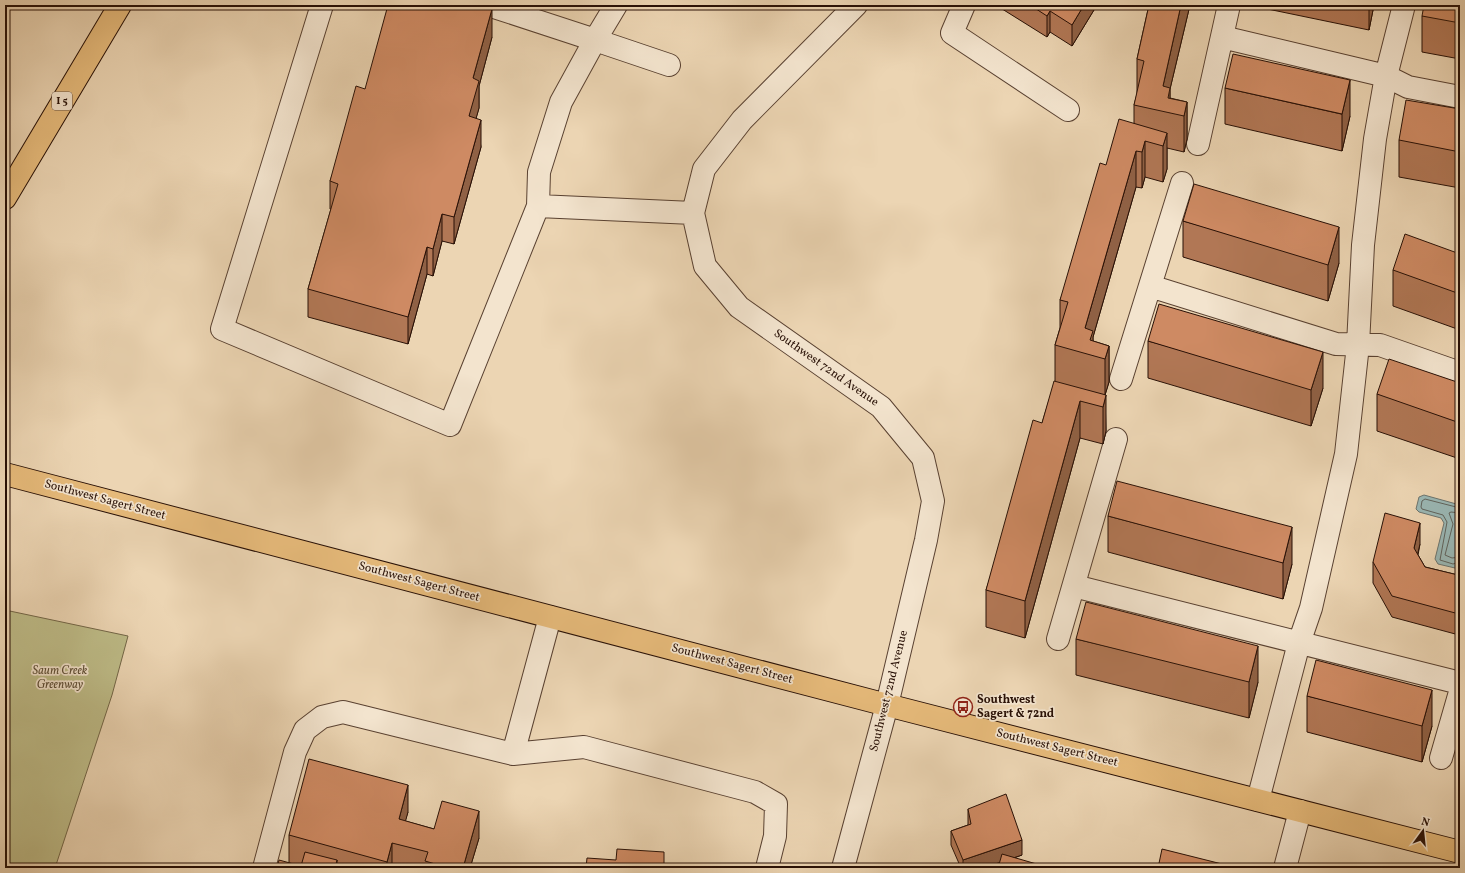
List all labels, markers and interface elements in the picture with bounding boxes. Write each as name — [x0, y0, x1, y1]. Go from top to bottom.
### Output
road number: I 5 — [52, 92, 72, 110]
street label: Southwest 72nd Avenue — [770, 326, 882, 411]
street label: Southwest Sagert Street — [43, 476, 167, 524]
street label: Southwest Sagert Street — [357, 558, 481, 606]
street label: Southwest 72nd Avenue — [866, 628, 912, 754]
street label: Southwest Sagert Street — [670, 640, 794, 688]
park label: Saum Creek Greenway — [33, 663, 88, 693]
place label: Southwest Sagert & 72nd — [977, 692, 1055, 722]
bus stop icon: Southwest Sagert & 72nd — [952, 696, 974, 718]
street label: Southwest Sagert Street — [995, 725, 1119, 771]
north arrow — [1403, 811, 1443, 851]
text: N — [1419, 815, 1431, 831]

